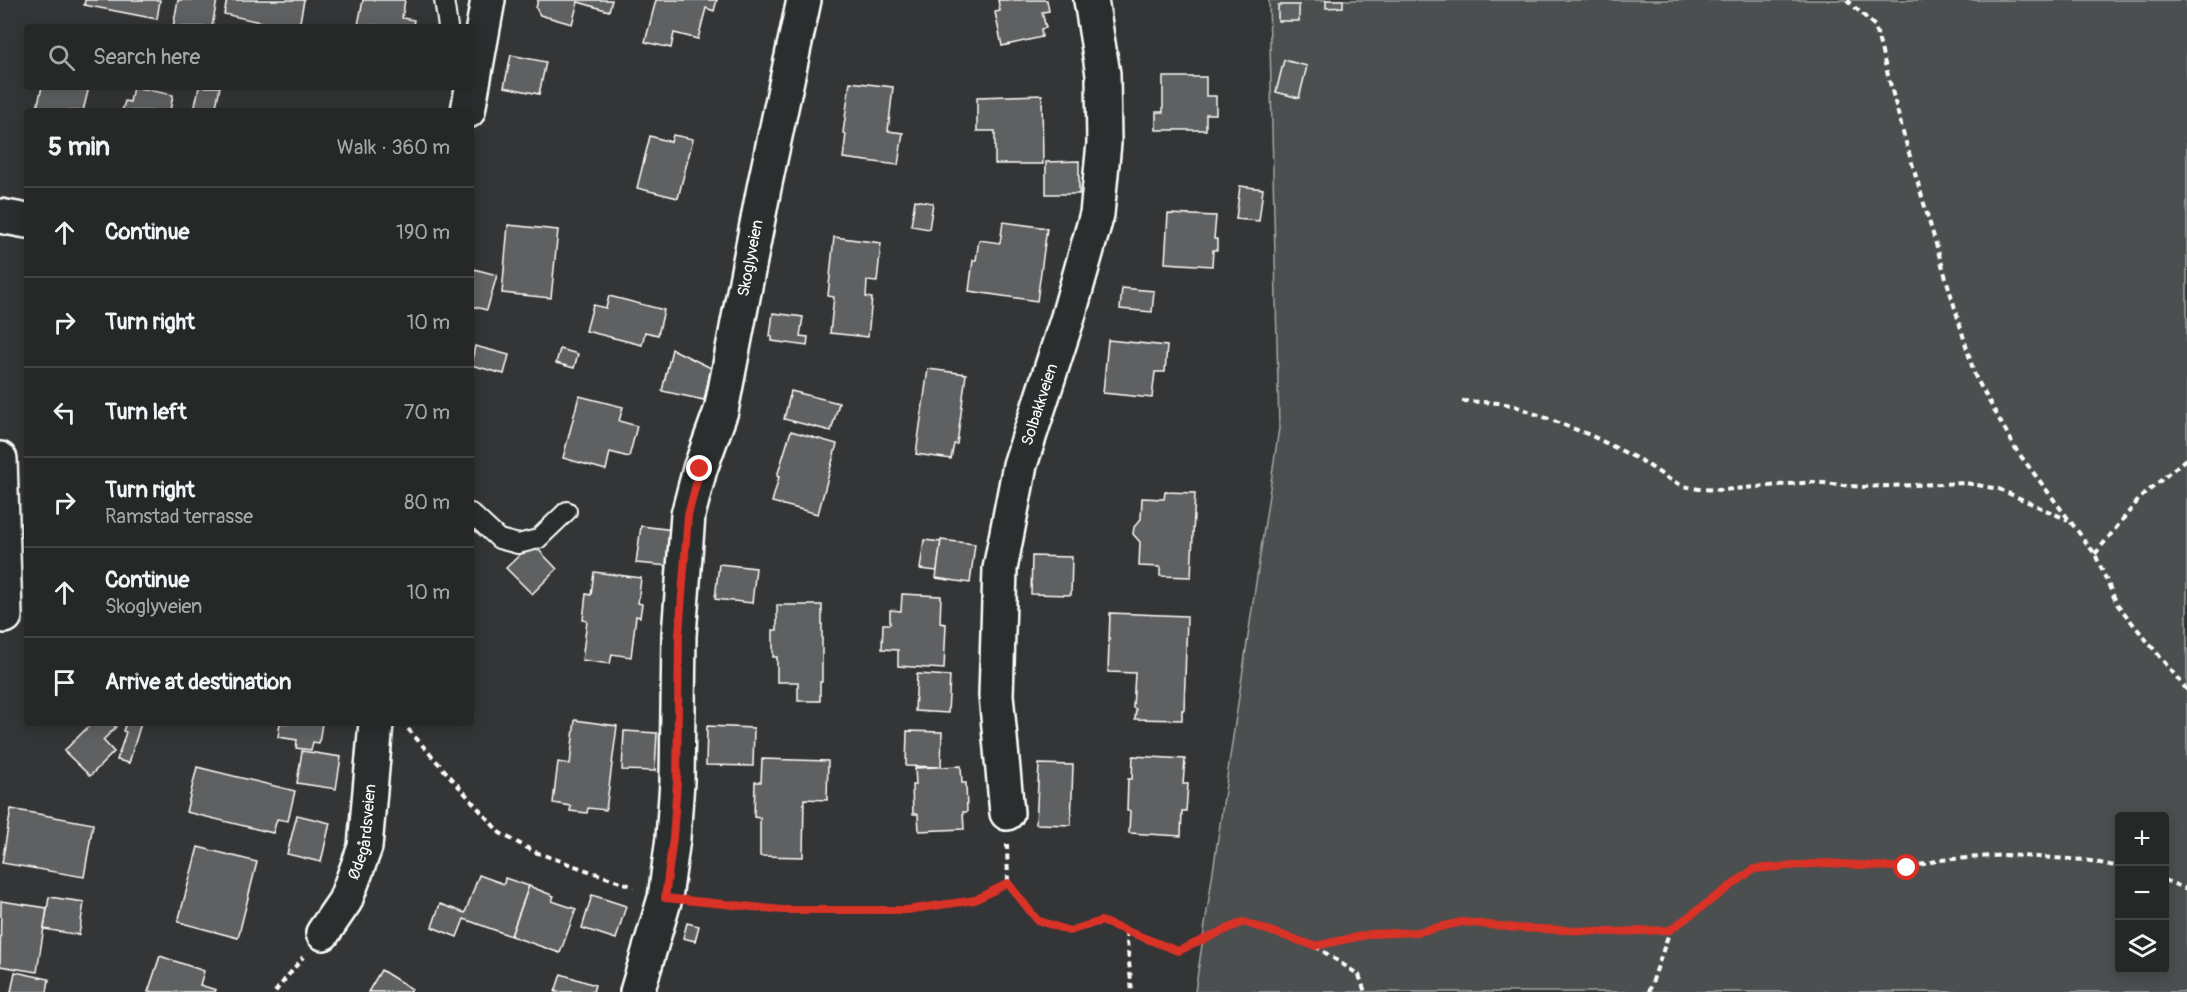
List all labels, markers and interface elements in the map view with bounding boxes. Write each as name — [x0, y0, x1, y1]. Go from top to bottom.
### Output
search box — [24, 24, 474, 90]
icon: search — [45, 41, 78, 74]
text: Search here — [93, 43, 200, 71]
text: 5 min — [48, 131, 110, 163]
text: Walk · 360 m — [337, 135, 450, 160]
icon: ahead — [48, 216, 81, 249]
text: Continue — [105, 218, 189, 246]
street label: Skoglyveien — [733, 218, 768, 298]
text: 190 m — [396, 220, 450, 245]
icon: right — [48, 306, 81, 339]
text: Turn right — [105, 308, 195, 336]
text: 10 m — [406, 310, 450, 335]
street label: Solbakkveien — [1017, 361, 1062, 448]
icon: left — [48, 396, 81, 429]
text: Turn left — [105, 398, 187, 426]
text: 70 m — [404, 400, 450, 425]
route end — [686, 455, 712, 481]
text: Turn right — [105, 476, 195, 504]
icon: right — [48, 486, 81, 519]
text: 80 m — [404, 490, 450, 515]
text: Ramstad terrasse — [105, 504, 253, 529]
text: Continue — [105, 566, 189, 594]
icon: ahead — [48, 576, 81, 609]
text: 10 m — [406, 580, 450, 605]
text: Skoglyveien — [105, 594, 202, 619]
icon: arrive — [48, 666, 81, 699]
text: Arrive at destination — [105, 668, 291, 696]
street label: Ødegårdsveien — [344, 783, 381, 882]
map controls — [2115, 812, 2169, 974]
button: + — [2115, 812, 2169, 866]
route start — [1893, 854, 1919, 880]
button: − — [2115, 866, 2169, 920]
button: layers — [2115, 920, 2169, 974]

